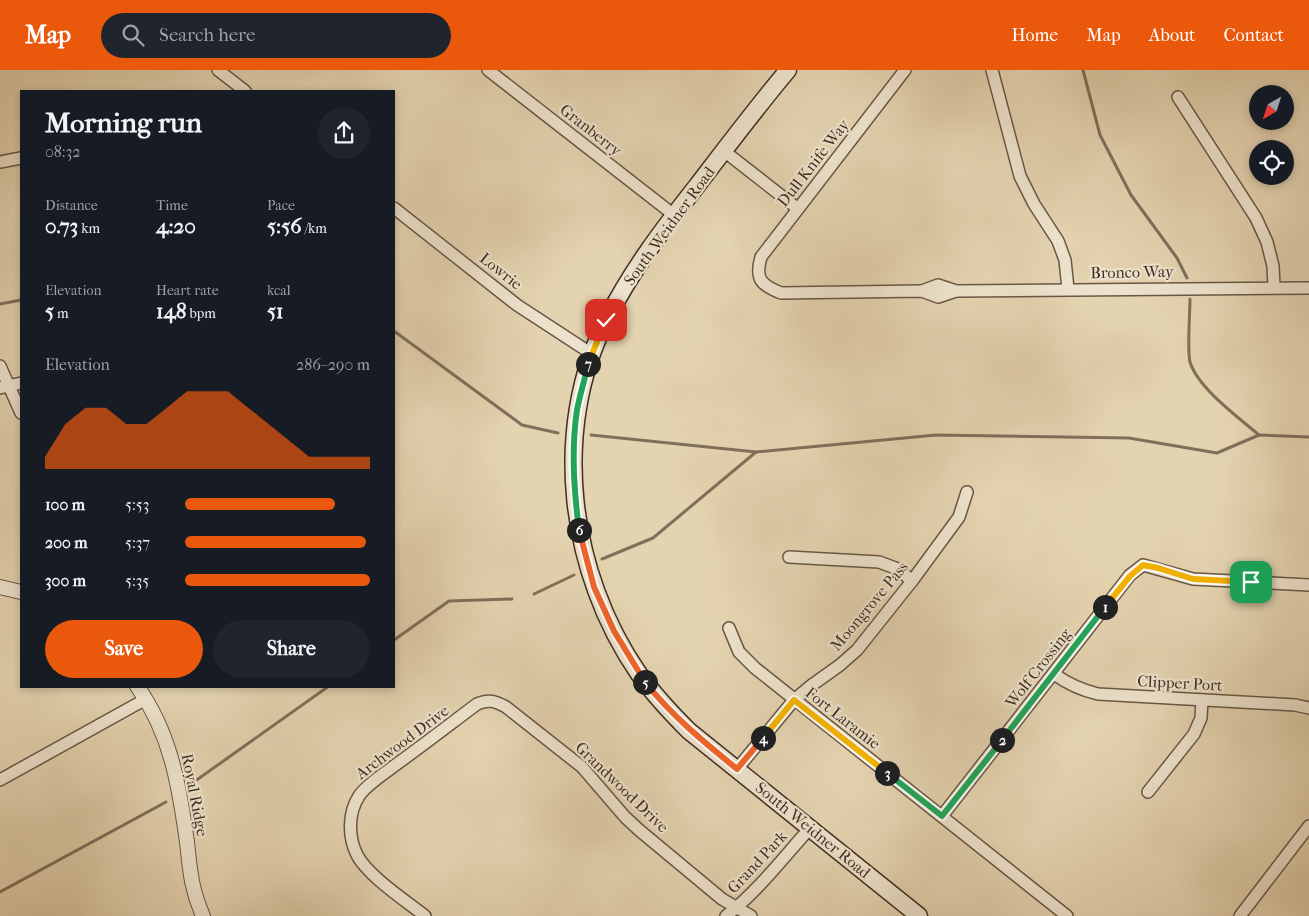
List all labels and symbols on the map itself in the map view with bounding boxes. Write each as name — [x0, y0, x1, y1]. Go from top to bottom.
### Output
north arrow — [1249, 85, 1294, 130]
street label: Granberry — [556, 100, 626, 160]
street label: Dull Knife Way — [773, 115, 853, 211]
street label: South Weidner Road — [620, 163, 719, 289]
street label: Lowrie — [476, 249, 526, 294]
street label: Bronco Way — [1090, 262, 1174, 282]
pin — [585, 299, 627, 341]
pin: 7 — [576, 352, 600, 376]
pin: 6 — [566, 518, 592, 542]
street label: Moongrove Pass — [826, 557, 912, 655]
pin — [1230, 561, 1272, 603]
pin: 1 — [1092, 594, 1118, 620]
street label: Wolf Crossing — [1000, 624, 1075, 712]
pin: 5 — [632, 670, 658, 694]
street label: Clipper Port — [1137, 671, 1223, 695]
street label: Fort Laramie — [802, 683, 884, 753]
street label: Archwood Drive — [351, 701, 452, 784]
pin: 4 — [750, 726, 776, 750]
pin: 2 — [990, 728, 1014, 752]
street label: Grandwood Drive — [571, 738, 673, 836]
street label: Royal Ridge — [178, 752, 212, 838]
pin: 3 — [874, 760, 900, 786]
street label: South Weidner Road — [752, 778, 874, 882]
street label: Grand Park — [723, 826, 791, 897]

